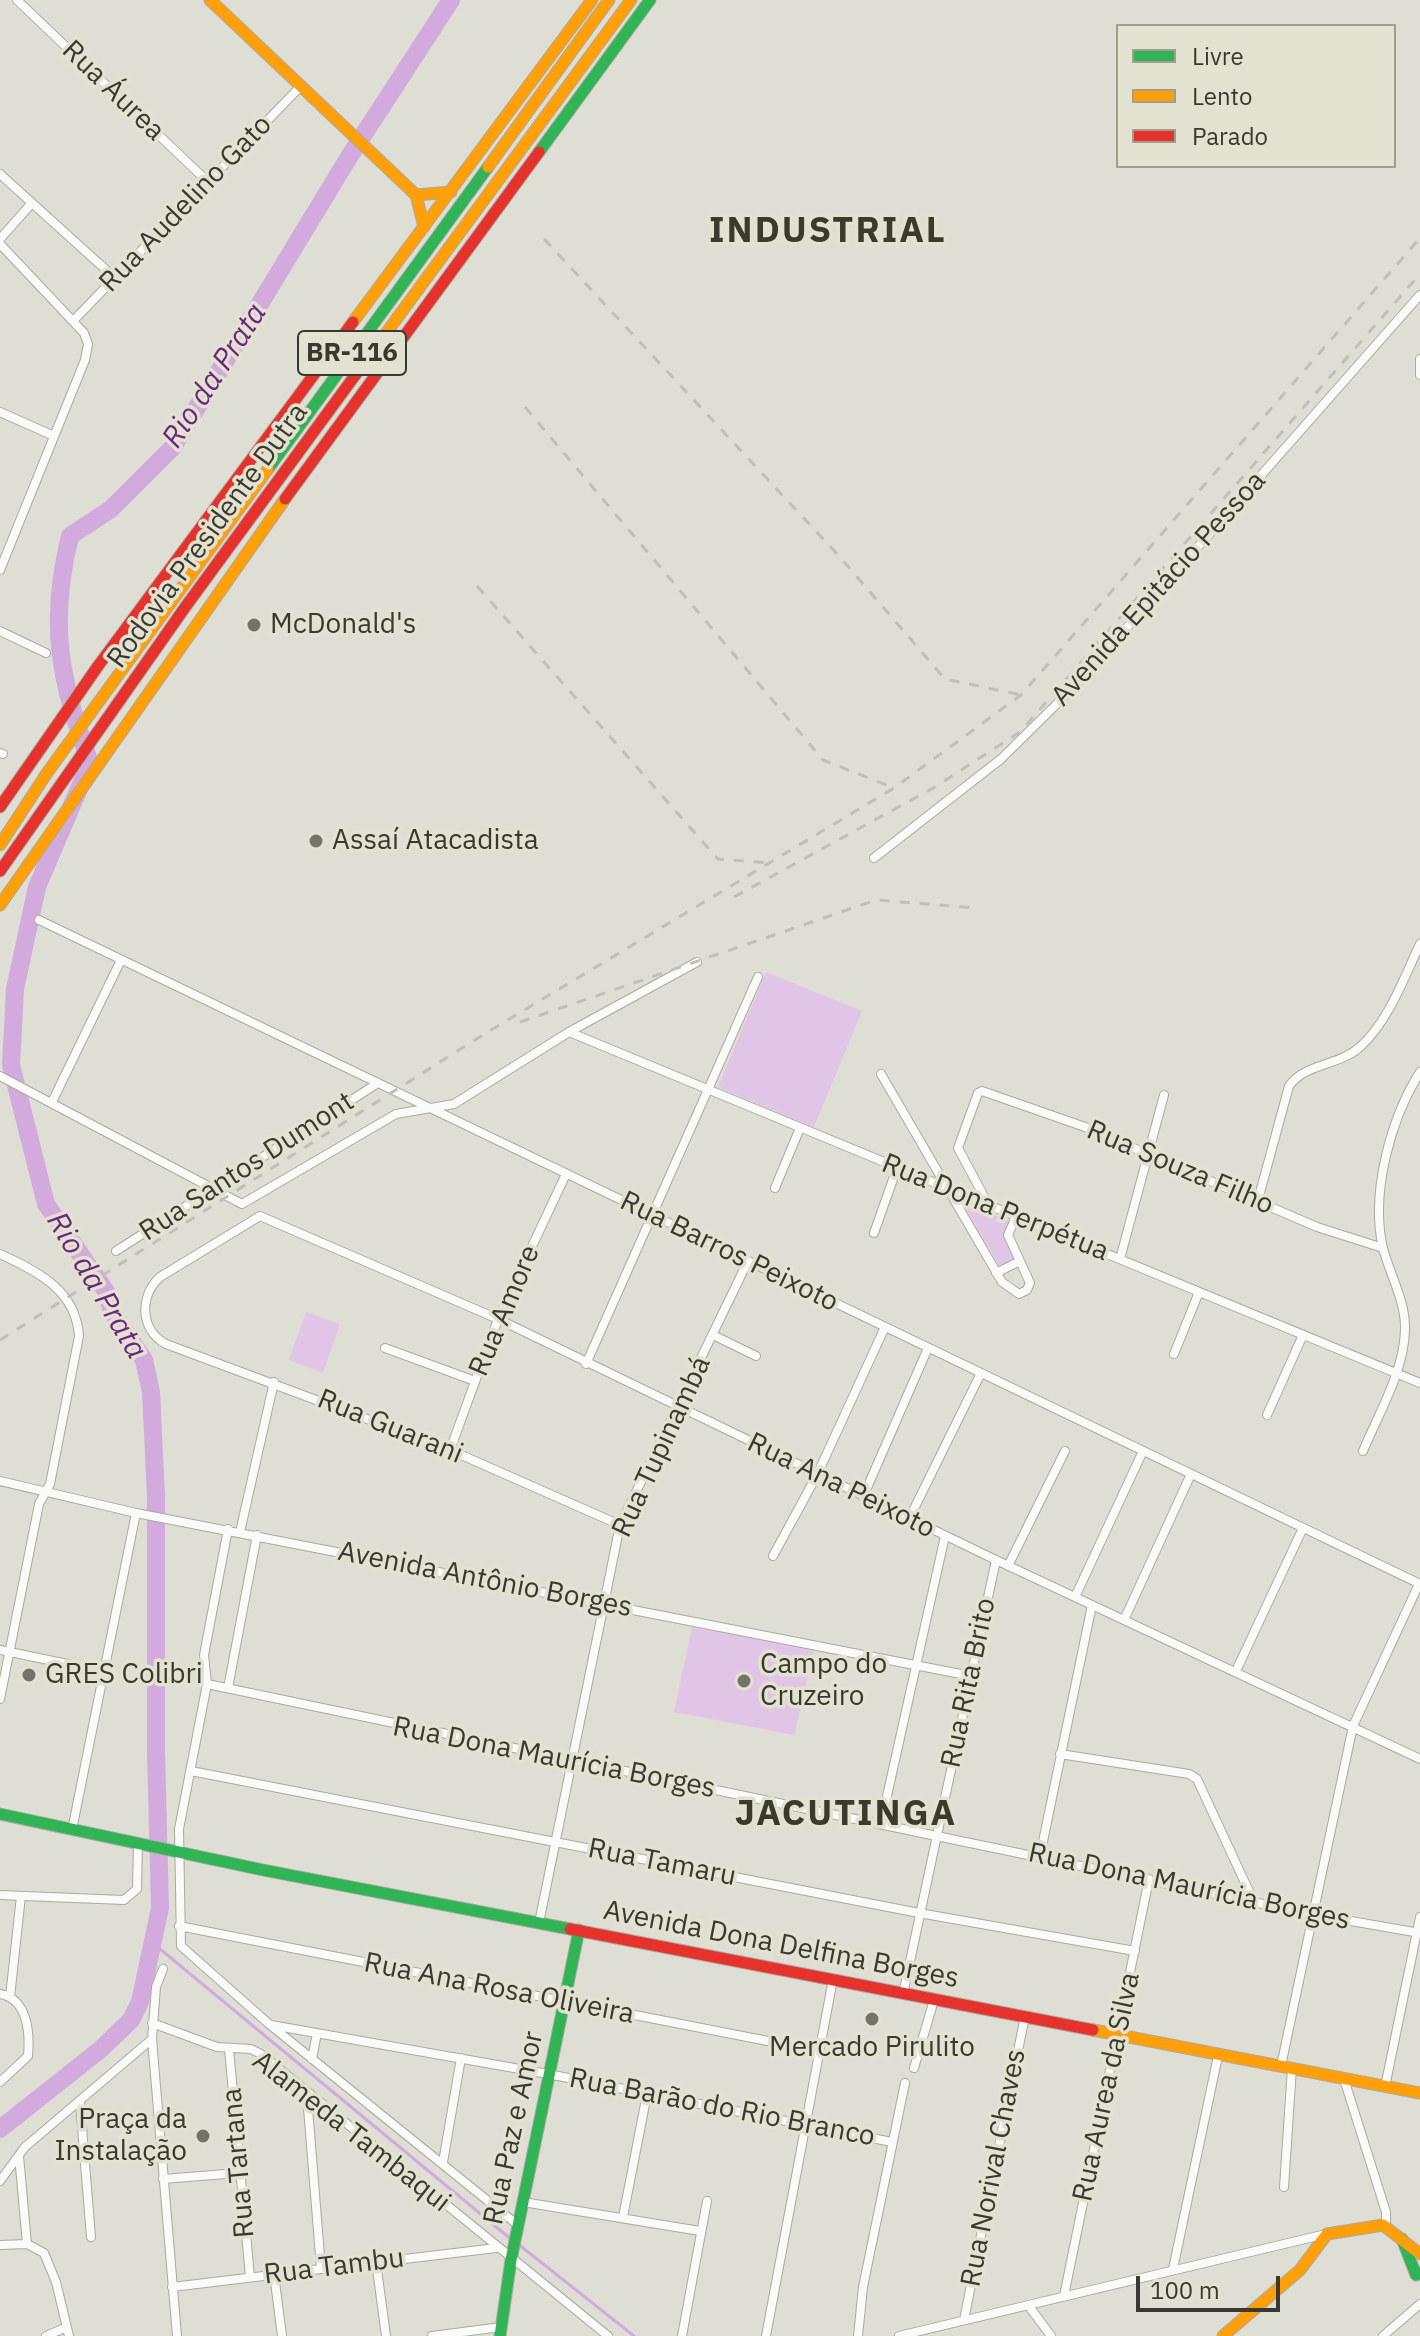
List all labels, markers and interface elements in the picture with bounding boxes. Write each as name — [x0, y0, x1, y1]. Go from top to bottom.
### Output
legend — [1116, 24, 1396, 168]
street label: Rua Áurea — [55, 34, 171, 148]
text: Livre — [1192, 40, 1244, 72]
text: Lento — [1192, 80, 1252, 112]
street label: Rua Audelino Gato — [93, 108, 279, 300]
text: Parado — [1192, 120, 1268, 152]
district label: INDUSTRIAL — [709, 210, 947, 254]
water label: Rio da Prata — [155, 297, 275, 455]
road number: BR-116 — [298, 331, 406, 375]
street label: Rodovia Presidente Dutra — [101, 397, 315, 675]
street label: Avenida Epitácio Pessoa — [1045, 465, 1273, 713]
place label: McDonald's — [270, 608, 416, 642]
marker: McDonald's — [245, 616, 263, 634]
place label: Assaí Atacadista — [332, 824, 539, 858]
marker: Assaí Atacadista — [307, 832, 325, 850]
street label: Rua Santos Dumont — [134, 1085, 360, 1249]
street label: Rua Souza Filho — [1082, 1114, 1278, 1222]
street label: Rua Dona Perpétua — [877, 1147, 1113, 1269]
street label: Rua Barros Peixoto — [614, 1185, 844, 1319]
water label: Rio da Prata — [38, 1206, 154, 1366]
street label: Rua Amore — [462, 1240, 548, 1382]
street label: Rua Tupinambá — [605, 1351, 719, 1543]
street label: Rua Guarani — [312, 1383, 468, 1471]
street label: Rua Ana Peixoto — [742, 1426, 940, 1546]
street label: Avenida Antônio Borges — [335, 1535, 635, 1625]
street label: Rua Rita Brito — [935, 1595, 1003, 1771]
place label: Campo do Cruzeiro — [760, 1648, 887, 1714]
place label: GRES Colibri — [45, 1658, 203, 1692]
marker: GRES Colibri — [20, 1666, 38, 1684]
marker: Campo do Cruzeiro — [735, 1672, 753, 1690]
street label: Rua Dona Maurícia Borges — [390, 1710, 718, 1806]
district label: JACUTINGA — [735, 1793, 957, 1837]
street label: Rua Tamaru — [585, 1832, 739, 1894]
street label: Rua Dona Maurícia Borges — [1025, 1836, 1353, 1938]
street label: Avenida Dona Delfina Borges — [600, 1894, 962, 1996]
street label: Rua Ana Rosa Oliveira — [361, 1946, 637, 2032]
street label: Rua Aurea da Silva — [1066, 1969, 1148, 2205]
marker: Mercado Pirulito — [863, 2010, 881, 2028]
street label: Rua Paz e Amor — [477, 2028, 551, 2228]
place label: Mercado Pirulito — [769, 2031, 975, 2065]
street label: Alameda Tambaqui — [245, 2044, 457, 2220]
street label: Rua Norival Chaves — [954, 2046, 1034, 2290]
street label: Rua Barão do Rio Branco — [566, 2062, 878, 2154]
street label: Rua Tartana — [216, 2087, 262, 2239]
place label: Praça da Instalação — [54, 2103, 187, 2169]
marker: Praça da Instalação — [194, 2127, 212, 2145]
street label: Rua Tambu — [262, 2242, 406, 2292]
scale bar — [1140, 2260, 1284, 2310]
text: 100 m — [1150, 2274, 1220, 2306]

